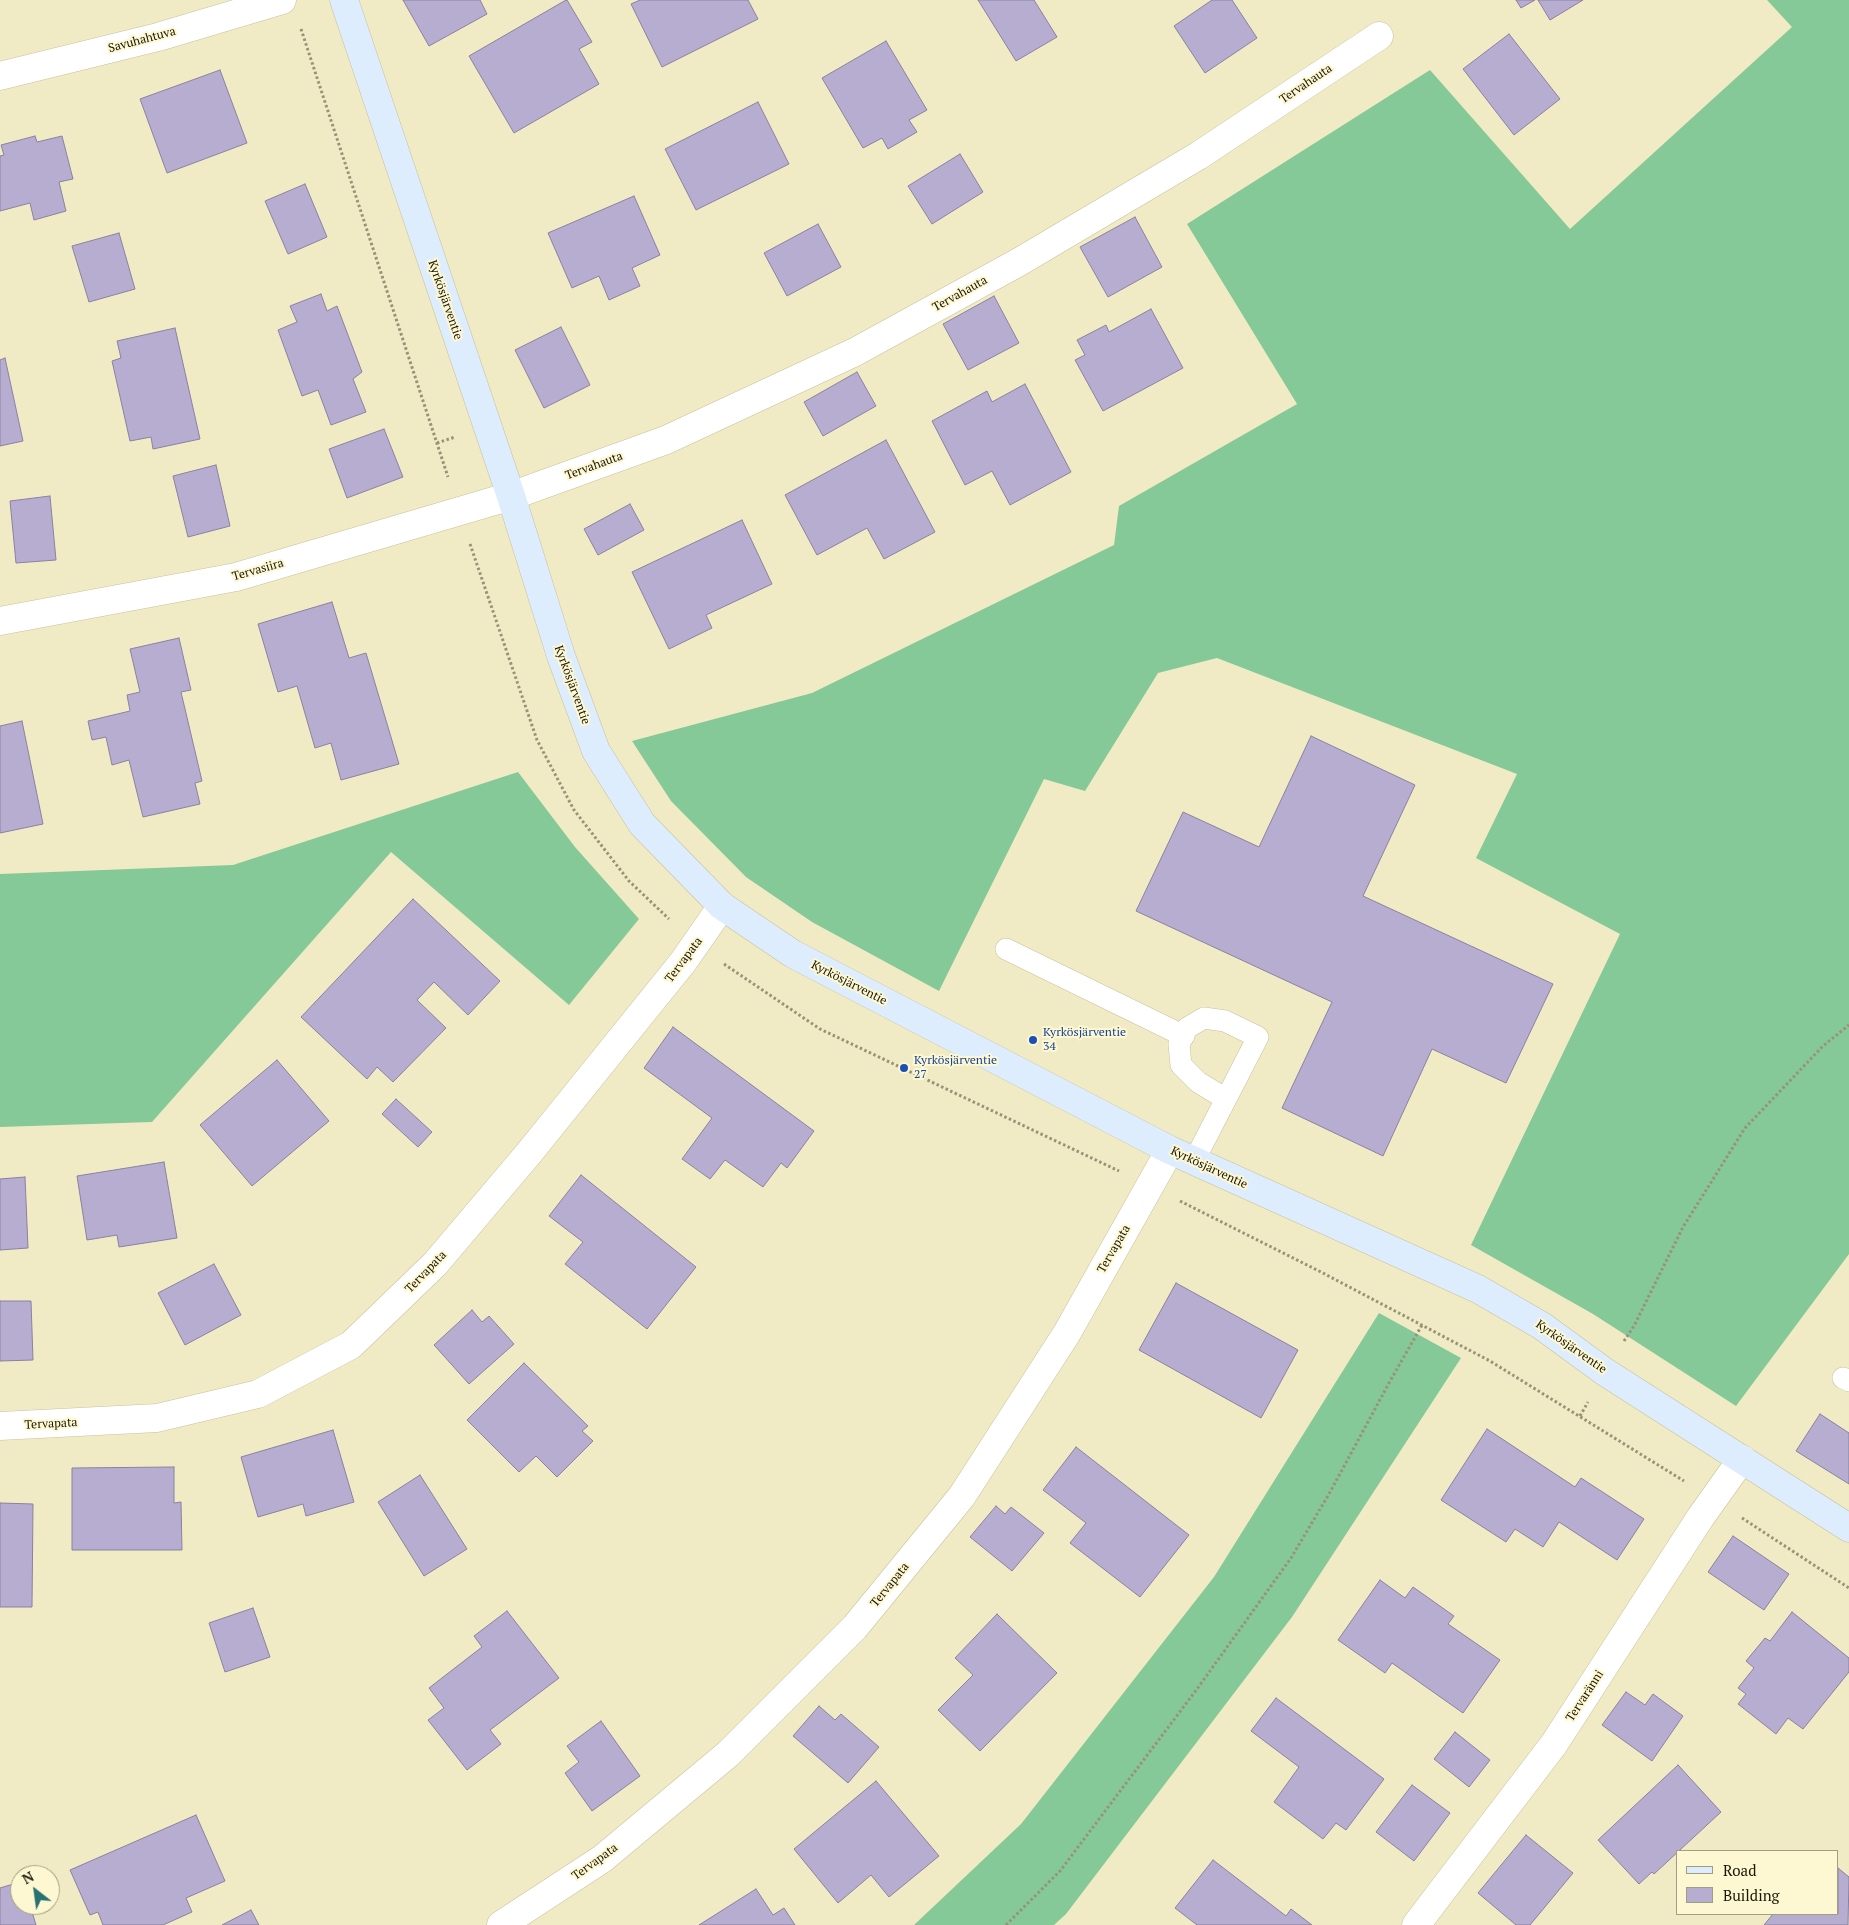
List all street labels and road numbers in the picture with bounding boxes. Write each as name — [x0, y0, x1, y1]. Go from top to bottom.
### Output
street label: Savuhahtuva — [107, 24, 177, 56]
street label: Tervahauta — [1277, 61, 1335, 107]
street label: Kyrkösjärventie — [425, 258, 465, 342]
street label: Tervahauta — [930, 273, 990, 315]
street label: Tervahauta — [563, 449, 625, 483]
street label: Tervasiira — [231, 556, 285, 584]
street label: Kyrkösjärventie — [551, 643, 593, 727]
street label: Tervapata — [662, 934, 706, 986]
street label: Kyrkösjärventie — [809, 958, 889, 1008]
street label: Kyrkösjärventie — [1168, 1144, 1250, 1192]
street label: Tervapata — [1095, 1222, 1133, 1276]
street label: Tervapata — [402, 1248, 450, 1296]
street label: Kyrkösjärventie — [1533, 1317, 1609, 1377]
street label: Tervapata — [24, 1415, 78, 1433]
street label: Tervapata — [868, 1560, 912, 1610]
street label: Tervaränni — [1563, 1668, 1607, 1724]
street label: Tervapata — [569, 1841, 621, 1883]

